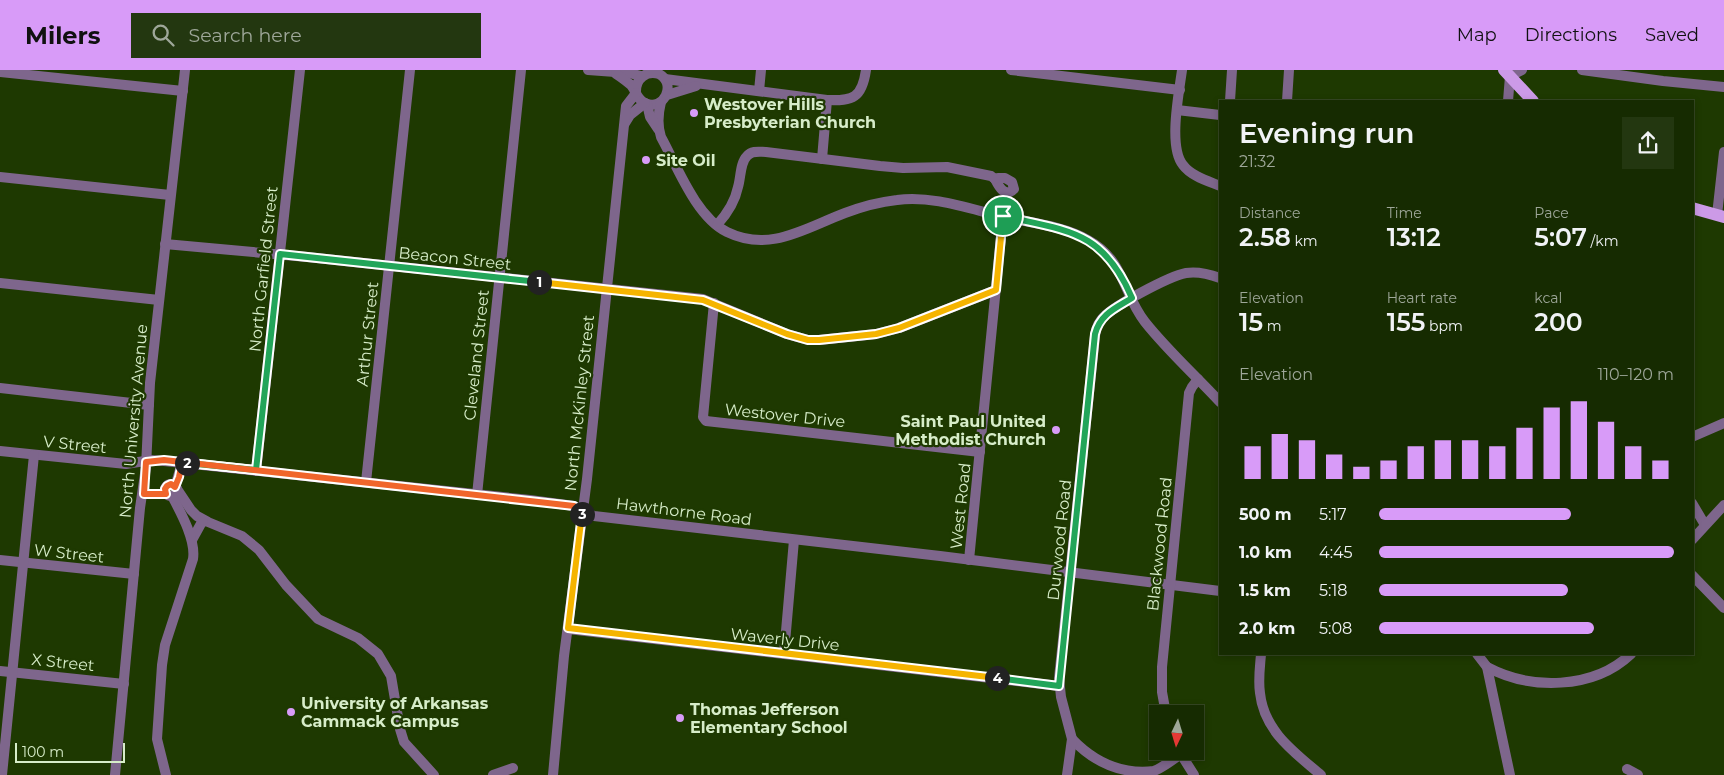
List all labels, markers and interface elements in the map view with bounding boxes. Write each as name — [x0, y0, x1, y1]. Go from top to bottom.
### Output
search box — [131, 13, 481, 58]
text: Milers — [25, 21, 101, 50]
icon: search — [149, 21, 177, 49]
text: Search here — [189, 24, 302, 47]
text: Map — [1457, 24, 1497, 46]
text: Directions — [1525, 24, 1617, 46]
text: Saved — [1645, 24, 1699, 46]
place label: Westover Hills Presbyterian Church — [704, 95, 876, 132]
marker: Westover Hills Presbyterian Church — [688, 107, 700, 119]
text: Evening run — [1239, 116, 1414, 150]
button: share — [1622, 117, 1674, 169]
place label: Site Oil — [656, 151, 715, 170]
text: 21:32 — [1239, 152, 1275, 171]
marker: Site Oil — [640, 154, 652, 166]
street label: North Garfield Street — [245, 185, 282, 353]
pin — [982, 195, 1024, 237]
icon: arrive — [989, 202, 1017, 230]
text: Distance — [1239, 204, 1301, 222]
text: Time — [1387, 204, 1422, 222]
text: Pace — [1534, 204, 1569, 222]
text: 2.58 — [1239, 222, 1291, 252]
text: 13:12 — [1387, 222, 1441, 252]
text: 5:07 — [1534, 222, 1587, 252]
text: km — [1291, 232, 1318, 250]
text: /km — [1587, 232, 1619, 250]
street label: Beacon Street — [398, 243, 513, 274]
pin: 1 — [526, 270, 552, 294]
text: 1 — [537, 273, 542, 291]
street label: Arthur Street — [353, 280, 382, 387]
street label: Cleveland Street — [460, 288, 493, 421]
text: Elevation — [1239, 289, 1304, 307]
text: Heart rate — [1387, 289, 1457, 307]
text: kcal — [1534, 289, 1562, 307]
text: 15 — [1239, 307, 1263, 337]
text: 155 — [1387, 307, 1425, 337]
text: 200 — [1534, 307, 1583, 337]
street label: North McKinley Street — [561, 314, 598, 492]
text: m — [1263, 317, 1282, 335]
text: bpm — [1425, 317, 1463, 335]
street label: North University Avenue — [116, 323, 151, 519]
text: Elevation — [1239, 365, 1313, 384]
text: 110–120 m — [1597, 365, 1674, 384]
street label: Westover Drive — [724, 400, 846, 431]
place label: Saint Paul United Methodist Church — [895, 412, 1046, 449]
marker: Saint Paul United Methodist Church — [1050, 424, 1062, 436]
street label: V Street — [42, 432, 108, 457]
pin: 2 — [174, 450, 200, 476]
text: 2 — [183, 454, 192, 472]
street label: West Road — [947, 462, 974, 550]
street label: Blackwood Road — [1143, 476, 1176, 612]
street label: Durwood Road — [1044, 479, 1075, 601]
street label: Hawthorne Road — [615, 494, 753, 529]
pin: 3 — [570, 502, 594, 526]
text: 3 — [578, 505, 587, 523]
text: 500 m — [1239, 505, 1292, 524]
text: 5:17 — [1319, 505, 1347, 524]
street label: W Street — [33, 540, 105, 567]
text: 1.0 km — [1239, 543, 1292, 562]
text: 4:45 — [1319, 543, 1353, 562]
text: 1.5 km — [1239, 581, 1291, 600]
text: 5:18 — [1319, 581, 1347, 600]
text: 2.0 km — [1239, 619, 1295, 638]
text: 5:08 — [1319, 619, 1352, 638]
street label: Waverly Drive — [729, 624, 840, 655]
street label: X Street — [31, 650, 96, 675]
pin: 4 — [984, 666, 1010, 690]
text: 4 — [993, 669, 1002, 687]
place label: University of Arkansas Cammack Campus — [301, 694, 489, 731]
place label: Thomas Jefferson Elementary School — [690, 700, 848, 737]
north arrow — [1149, 705, 1204, 760]
map controls — [1149, 705, 1204, 760]
marker: University of Arkansas Cammack Campus — [285, 706, 297, 718]
marker: Thomas Jefferson Elementary School — [674, 712, 686, 724]
scale bar — [15, 740, 125, 763]
text: 100 m — [22, 743, 64, 761]

